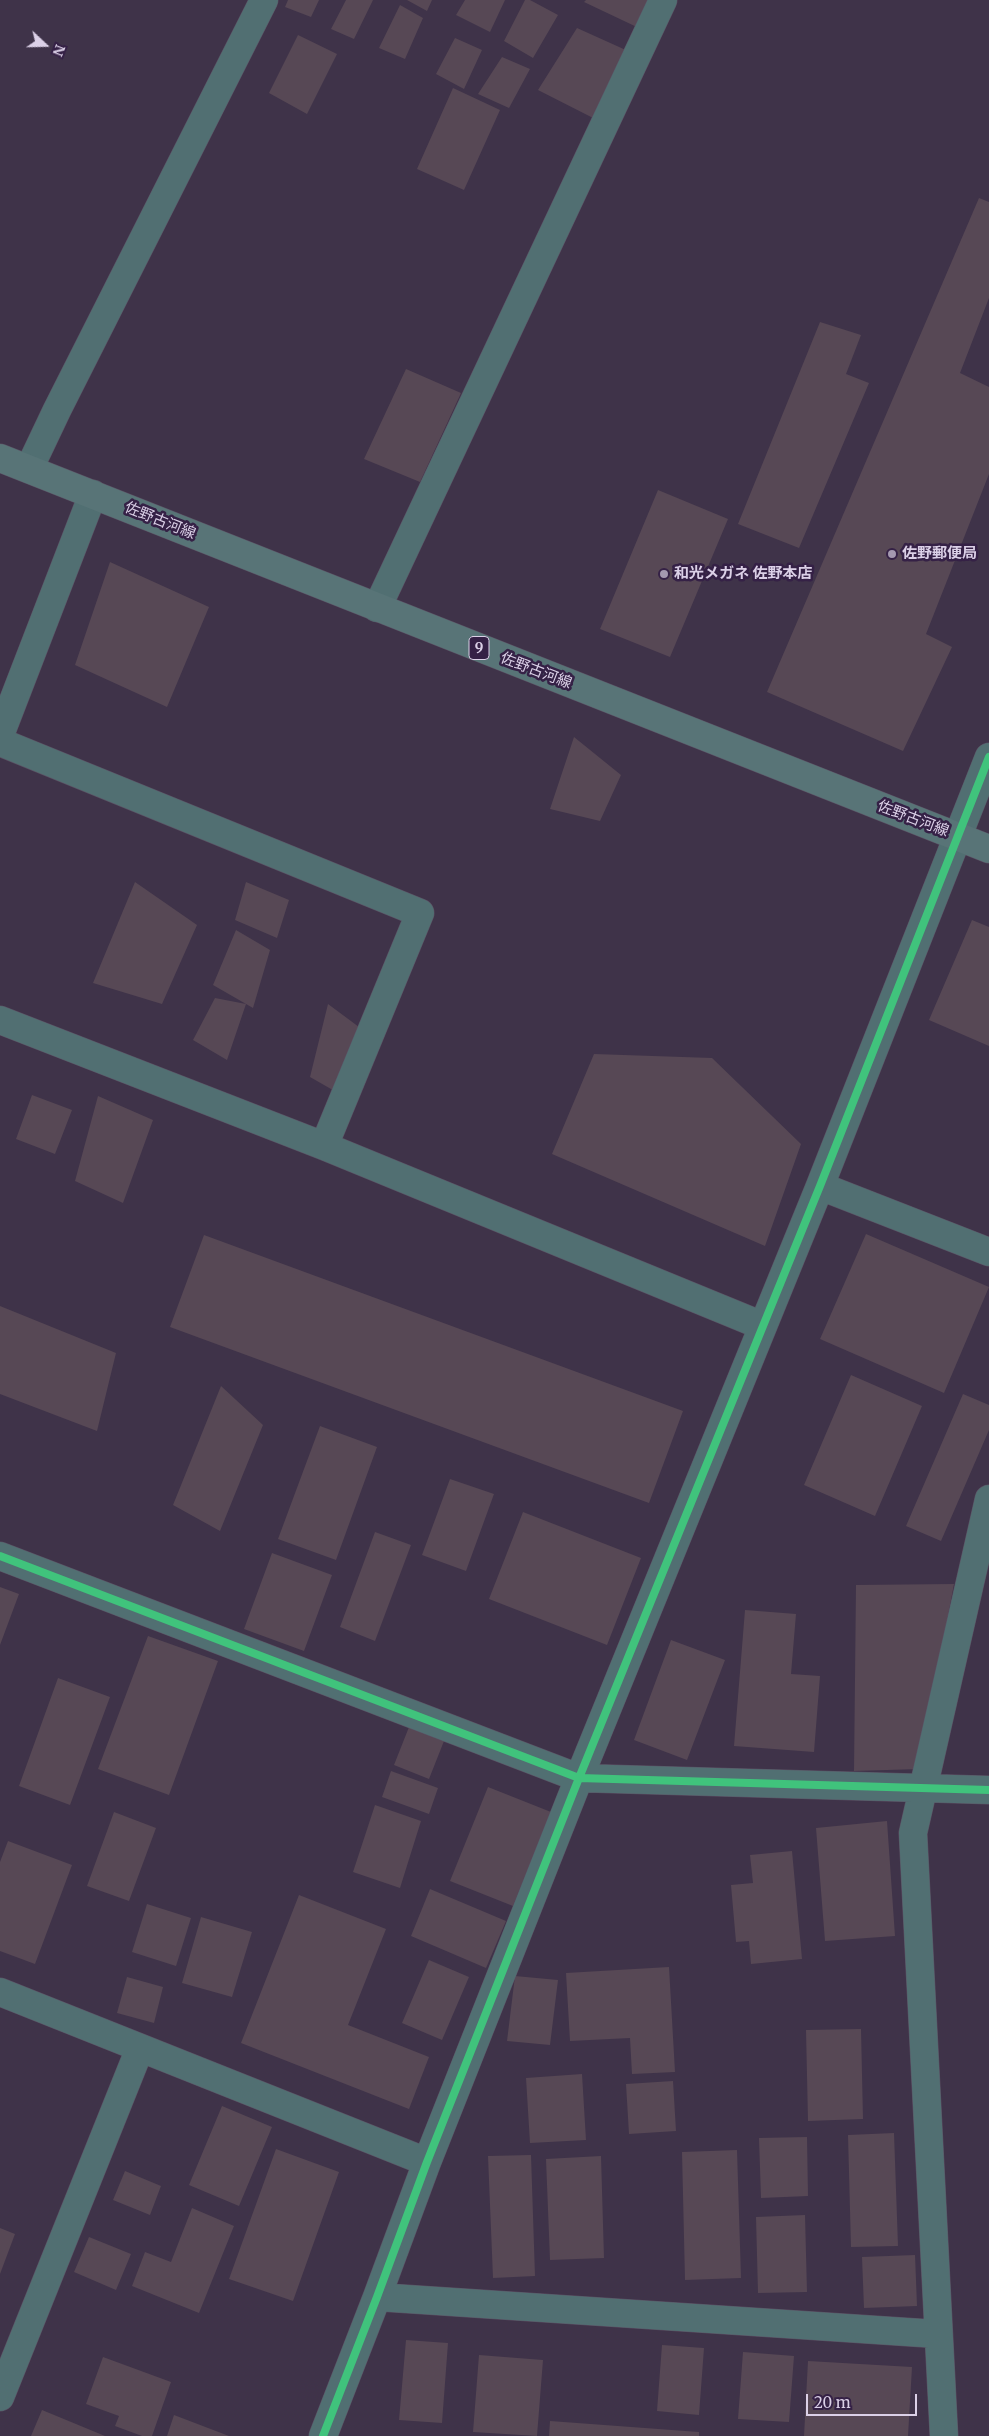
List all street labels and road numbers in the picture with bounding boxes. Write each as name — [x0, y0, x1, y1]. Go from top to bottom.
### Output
street label: 佐野古河線 — [122, 499, 198, 543]
road number: 9 — [469, 636, 489, 660]
street label: 佐野古河線 — [498, 649, 574, 693]
street label: 佐野古河線 — [875, 797, 951, 841]

